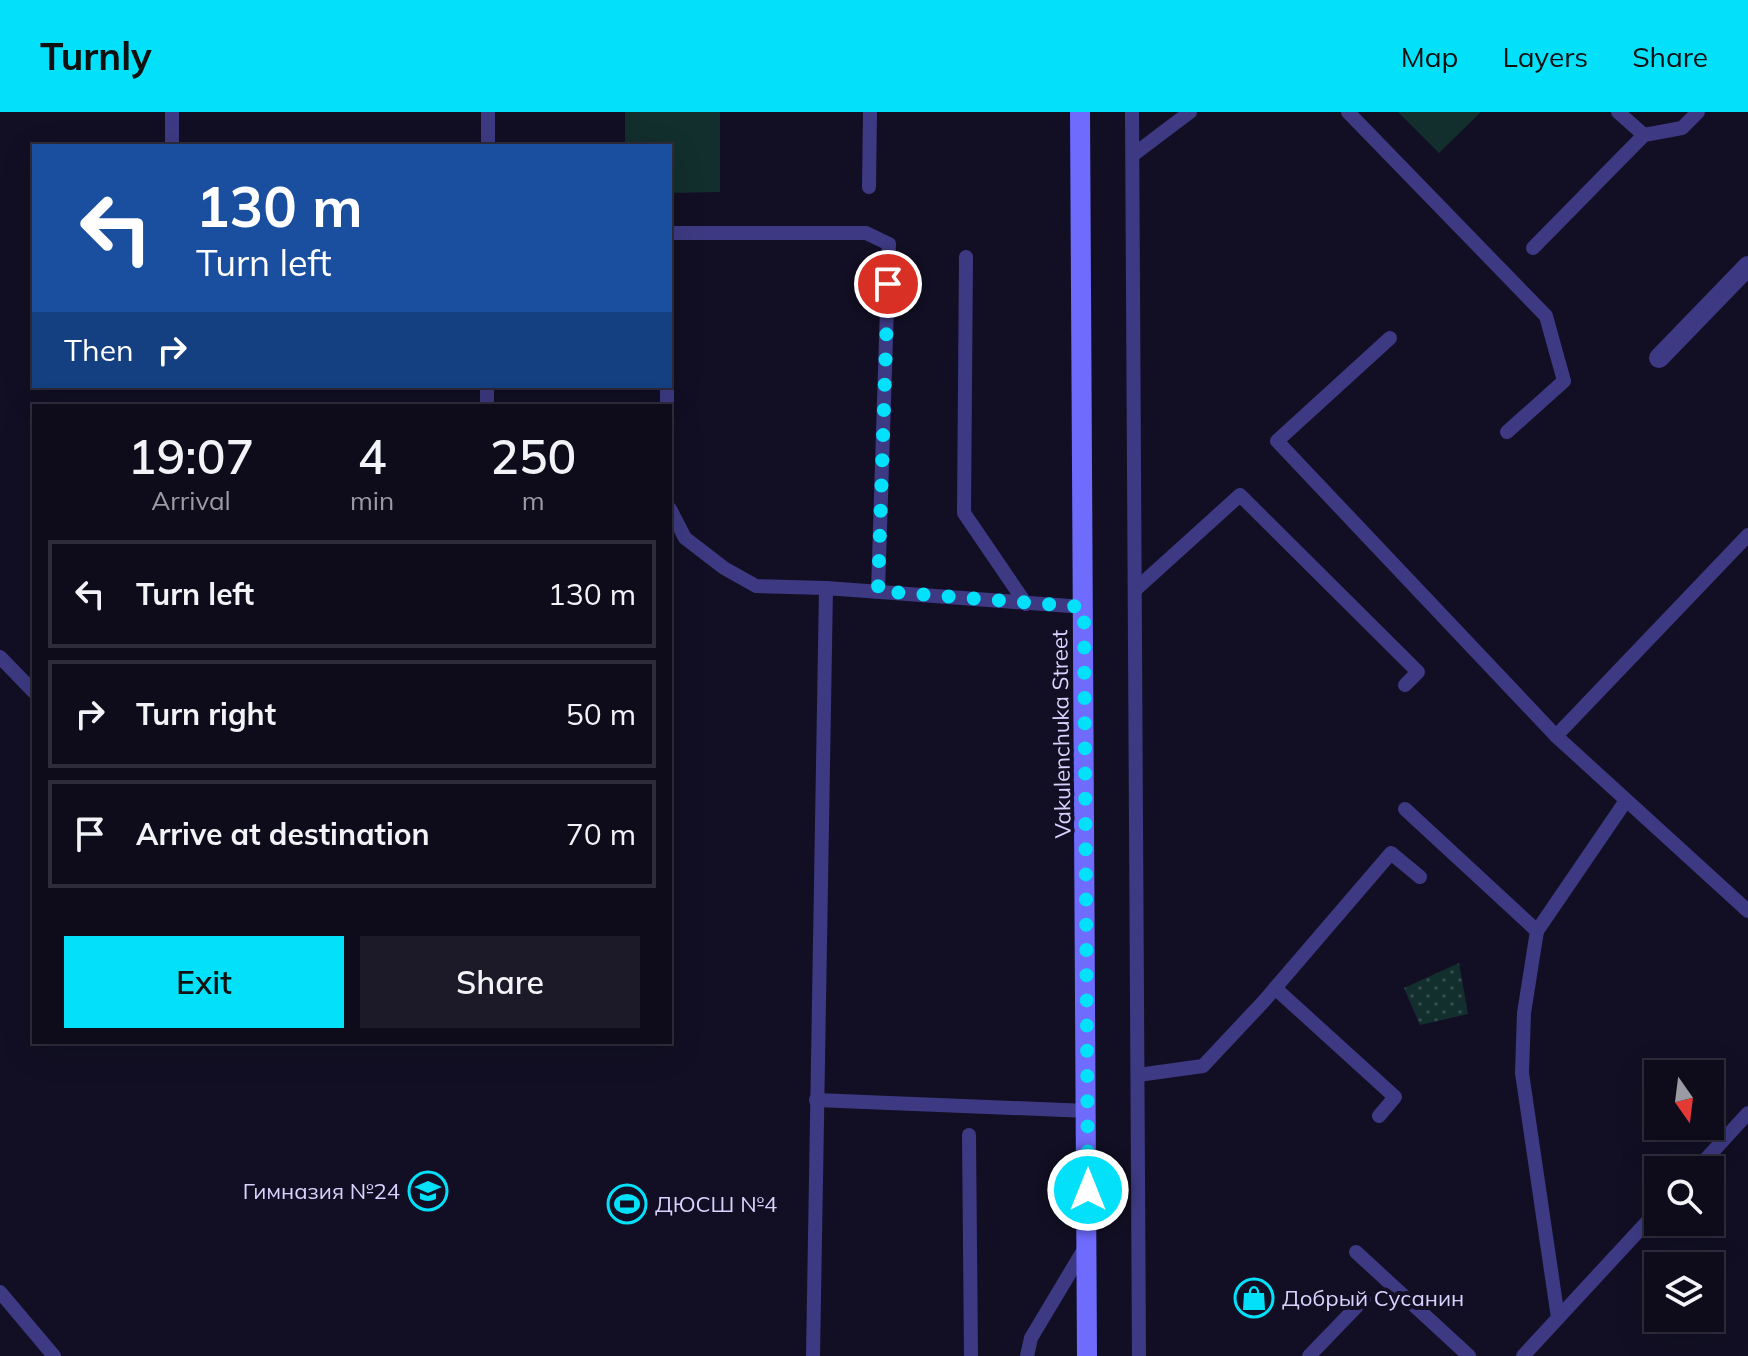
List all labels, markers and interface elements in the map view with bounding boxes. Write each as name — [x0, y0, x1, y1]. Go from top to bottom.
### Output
text: Turnly — [40, 32, 152, 80]
text: Map — [1401, 39, 1458, 74]
text: Layers — [1502, 39, 1588, 74]
text: Share — [1632, 39, 1708, 74]
text: 130 m — [196, 171, 363, 241]
icon: left — [64, 176, 168, 280]
text: Turn left — [196, 240, 332, 285]
pin — [854, 250, 922, 318]
icon: arrive — [866, 262, 910, 306]
icon: right — [150, 328, 194, 372]
text: Then — [64, 331, 134, 369]
text: 19:07 — [128, 426, 254, 486]
text: 4 — [358, 426, 386, 486]
text: 250 — [490, 426, 576, 486]
text: Arrival — [151, 484, 231, 517]
text: min — [350, 484, 394, 517]
text: m — [522, 484, 545, 517]
icon: left — [68, 572, 112, 616]
text: Turn left — [136, 575, 254, 613]
text: 130 m — [548, 575, 636, 613]
street label: Vakulenchuka Street — [1045, 629, 1077, 839]
icon: right — [68, 692, 112, 736]
text: Turn right — [136, 695, 276, 733]
text: 50 m — [566, 695, 636, 733]
icon: arrive — [68, 812, 112, 856]
text: Arrive at destination — [136, 815, 430, 853]
text: 70 m — [566, 815, 636, 853]
button: Exit — [64, 936, 344, 1028]
button: Share — [360, 936, 640, 1028]
north arrow — [1644, 1060, 1724, 1140]
map controls — [1644, 1060, 1724, 1332]
position arrow — [1046, 1148, 1130, 1232]
button: search — [1644, 1156, 1724, 1236]
school or university icon: Гимназия №24 — [407, 1170, 449, 1212]
place label: Гимназия №24 — [243, 1177, 400, 1205]
sports icon: ДЮСШ №4 — [606, 1183, 648, 1225]
place label: ДЮСШ №4 — [655, 1190, 777, 1218]
button: layers — [1644, 1252, 1724, 1332]
shop icon: Добрый Сусанин — [1233, 1277, 1275, 1319]
place label: Добрый Сусанин — [1282, 1284, 1464, 1312]

